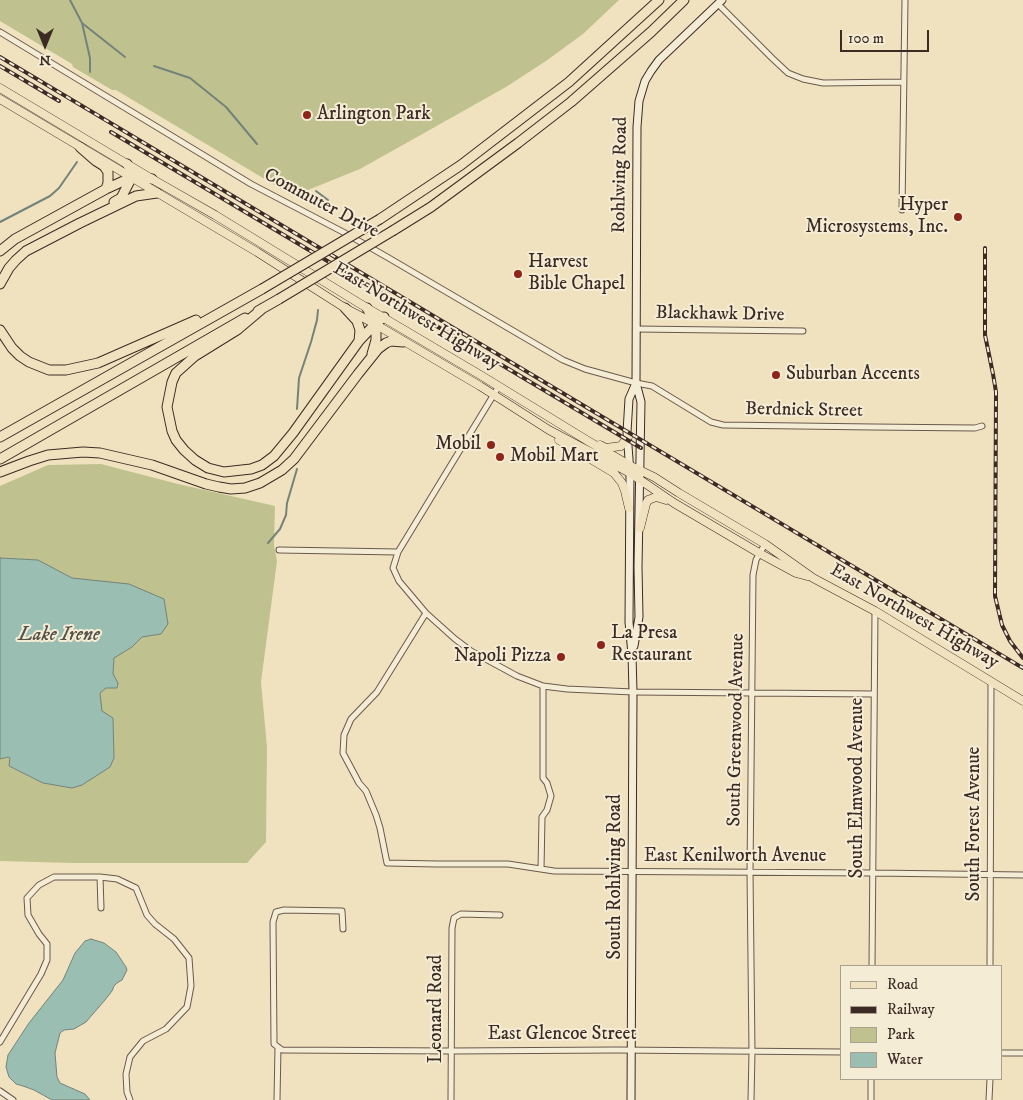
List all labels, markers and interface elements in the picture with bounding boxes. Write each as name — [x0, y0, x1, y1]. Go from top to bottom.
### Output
north arrow — [20, 20, 70, 70]
scale bar — [843, 20, 932, 52]
text: 100 m — [848, 29, 884, 48]
text: N — [39, 51, 51, 69]
place label: Arlington Park — [317, 104, 431, 126]
marker: Arlington Park — [301, 109, 313, 121]
street label: Rohlwing Road — [609, 116, 633, 234]
street label: Commuter Drive — [260, 164, 382, 244]
place label: Hyper Microsystems, Inc. — [805, 195, 948, 239]
marker: Hyper Microsystems, Inc. — [952, 211, 964, 223]
place label: Harvest Bible Chapel — [528, 252, 625, 296]
street label: East Northwest Highway — [328, 258, 504, 376]
marker: Harvest Bible Chapel — [512, 268, 524, 280]
street label: Blackhawk Drive — [655, 302, 785, 328]
place label: Suburban Accents — [786, 364, 920, 386]
marker: Suburban Accents — [770, 369, 782, 381]
street label: Berdnick Street — [745, 399, 863, 423]
place label: Mobil — [435, 434, 481, 456]
marker: Mobil — [485, 439, 497, 451]
place label: Mobil Mart — [510, 446, 598, 468]
marker: Mobil Mart — [494, 451, 506, 463]
street label: East Northwest Highway — [826, 559, 1002, 675]
place label: La Presa Restaurant — [611, 623, 692, 667]
water label: Lake Irene — [18, 624, 100, 648]
street label: South Greenwood Avenue — [724, 633, 750, 827]
marker: La Presa Restaurant — [595, 639, 607, 651]
place label: Napoli Pizza — [454, 646, 551, 668]
marker: Napoli Pizza — [555, 651, 567, 663]
street label: South Elmwood Avenue — [847, 698, 869, 878]
street label: South Forest Avenue — [964, 747, 986, 901]
street label: South Rohlwing Road — [605, 794, 627, 960]
street label: East Kenilworth Avenue — [644, 846, 826, 868]
street label: Leonard Road — [426, 955, 448, 1063]
legend — [840, 965, 1003, 1080]
text: Road — [887, 975, 918, 994]
text: Railway — [887, 1000, 935, 1019]
street label: East Glencoe Street — [488, 1024, 636, 1046]
text: Park — [887, 1025, 915, 1044]
text: Water — [887, 1050, 923, 1069]

